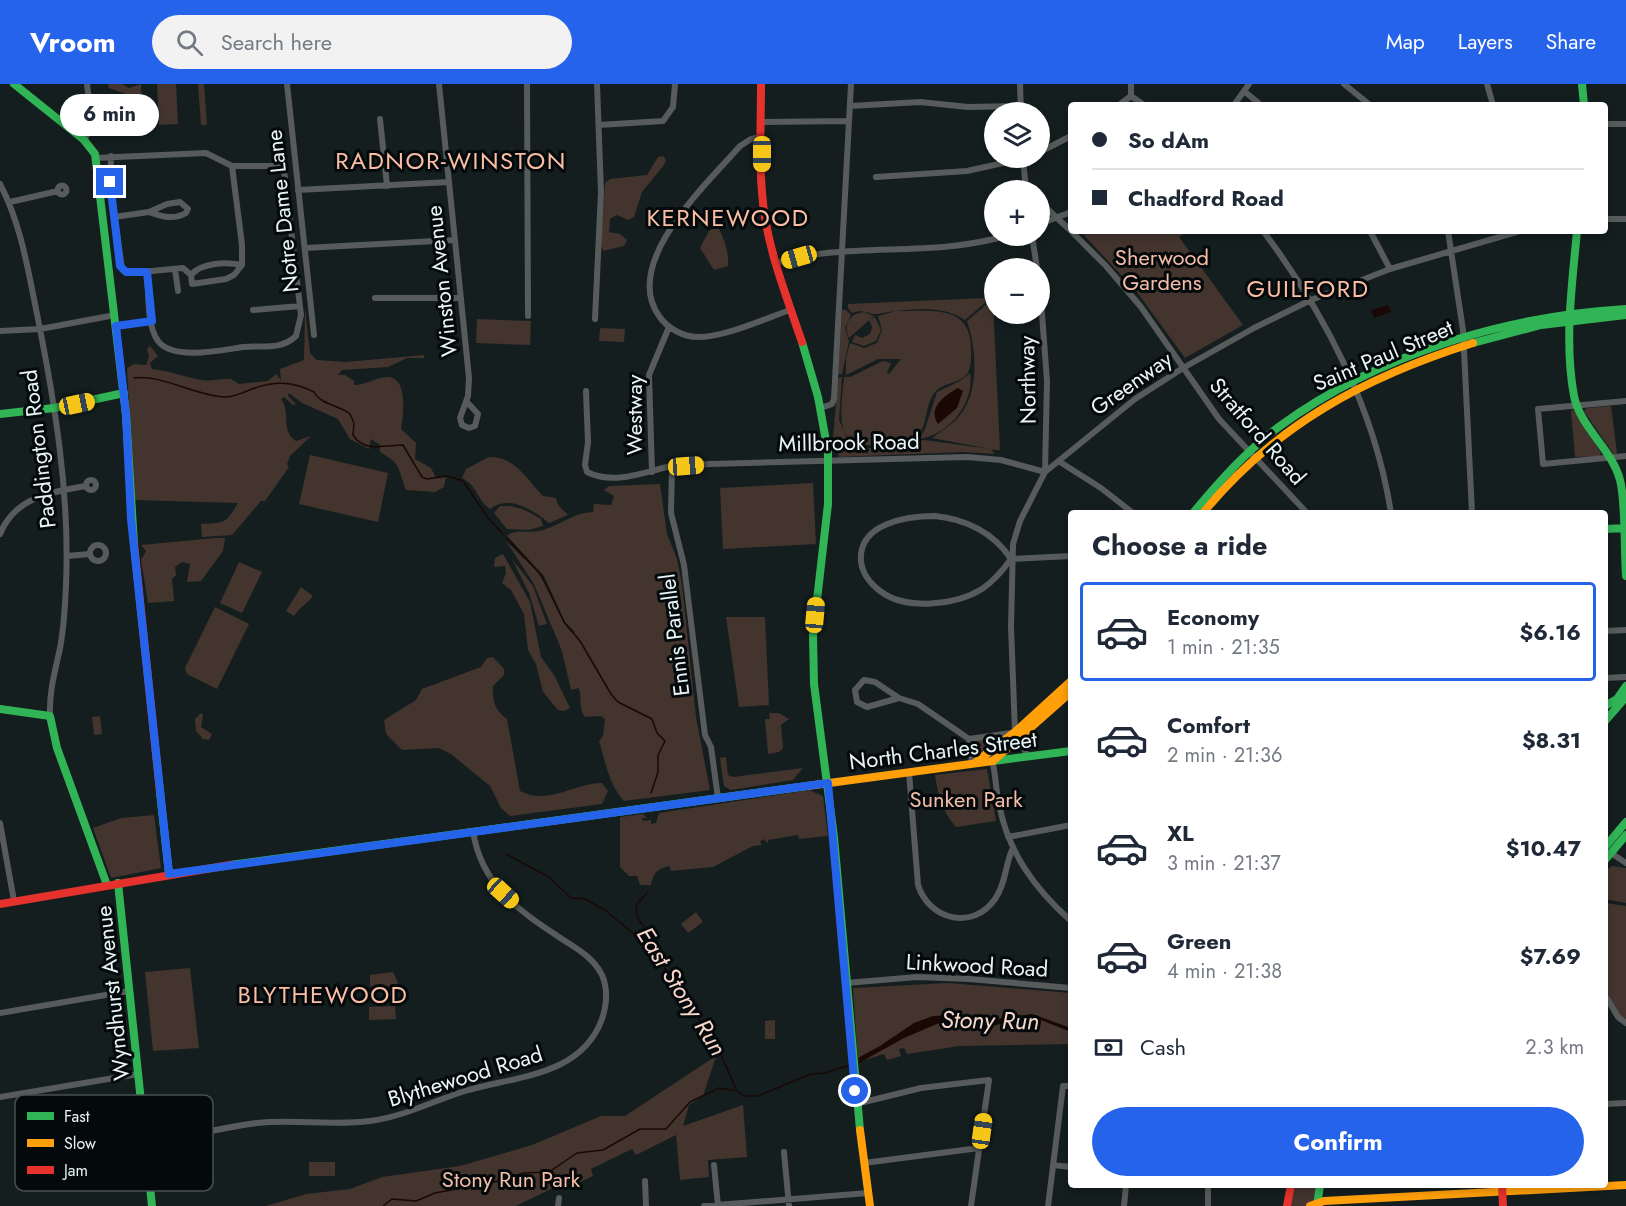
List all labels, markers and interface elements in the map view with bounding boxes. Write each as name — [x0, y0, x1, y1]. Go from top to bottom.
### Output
search box — [152, 15, 572, 69]
text: Vroom — [30, 22, 116, 63]
icon: search — [173, 26, 206, 59]
text: Search here — [221, 26, 332, 58]
text: Map — [1386, 27, 1425, 57]
text: Layers — [1458, 27, 1513, 57]
text: Share — [1546, 27, 1596, 57]
callout: 6 min — [60, 95, 160, 137]
text: 6 min — [83, 100, 136, 129]
map controls — [984, 102, 1050, 324]
button: layers — [984, 102, 1050, 168]
text: So dAm — [1128, 124, 1209, 156]
street label: Notre Dame Lane — [258, 128, 306, 294]
car — [753, 136, 771, 172]
district label: RADNOR-WINSTON — [335, 143, 567, 178]
route end — [96, 168, 123, 195]
button: + — [984, 180, 1050, 246]
text: Chadford Road — [1128, 182, 1284, 214]
district label: KERNEWOOD — [646, 200, 810, 235]
street label: Winston Avenue — [417, 204, 465, 358]
park label: Sherwood Gardens — [1115, 241, 1209, 298]
car — [779, 243, 819, 271]
button: − — [984, 258, 1050, 324]
district label: GUILFORD — [1246, 271, 1370, 306]
street label: Saint Paul Street — [1308, 311, 1459, 399]
street label: Northway — [1010, 335, 1044, 424]
street label: Greenway — [1084, 343, 1179, 423]
street label: Paddington Road — [12, 368, 64, 530]
street label: Stratford Road — [1202, 370, 1314, 492]
street label: Westway — [618, 374, 650, 455]
car — [58, 391, 96, 417]
street label: Millbrook Road — [778, 425, 920, 459]
car — [667, 456, 705, 476]
text: Choose a ride — [1092, 526, 1267, 565]
street label: Ennis Parallel — [651, 572, 697, 698]
car — [804, 596, 826, 634]
text: Economy — [1167, 601, 1259, 633]
icon: car — [1095, 605, 1149, 659]
text: $6.16 — [1520, 616, 1581, 648]
text: 1 min · 21:35 — [1167, 633, 1280, 662]
text: Comfort — [1167, 709, 1250, 741]
icon: car — [1095, 713, 1149, 767]
street label: North Charles Street — [847, 723, 1040, 777]
text: $8.31 — [1522, 724, 1581, 756]
text: 2 min · 21:36 — [1167, 741, 1283, 770]
park label: Sunken Park — [909, 783, 1023, 815]
text: XL — [1167, 817, 1194, 849]
icon: car — [1095, 821, 1149, 875]
text: $10.47 — [1506, 832, 1581, 864]
text: 3 min · 21:37 — [1167, 849, 1281, 878]
car — [484, 874, 522, 912]
street label: Wyndhurst Avenue — [87, 904, 137, 1082]
water label: East Stony Run — [628, 920, 736, 1062]
text: Green — [1167, 925, 1231, 957]
icon: car — [1095, 929, 1149, 983]
text: $7.69 — [1520, 940, 1581, 972]
street label: Linkwood Road — [905, 945, 1049, 985]
text: 4 min · 21:38 — [1167, 957, 1282, 986]
district label: BLYTHEWOOD — [238, 977, 408, 1012]
water label: Stony Run — [941, 1002, 1039, 1038]
icon: cash — [1092, 1031, 1125, 1064]
text: Cash — [1140, 1031, 1186, 1063]
text: 2.3 km — [1525, 1033, 1584, 1062]
street label: Blythewood Road — [384, 1037, 546, 1115]
route start — [841, 1077, 868, 1104]
legend — [15, 1095, 213, 1191]
text: Fast — [64, 1105, 90, 1128]
button: Confirm — [1092, 1107, 1584, 1176]
car — [971, 1112, 993, 1150]
text: Slow — [64, 1132, 96, 1155]
text: Jam — [62, 1159, 88, 1182]
park label: Stony Run Park — [442, 1163, 580, 1195]

